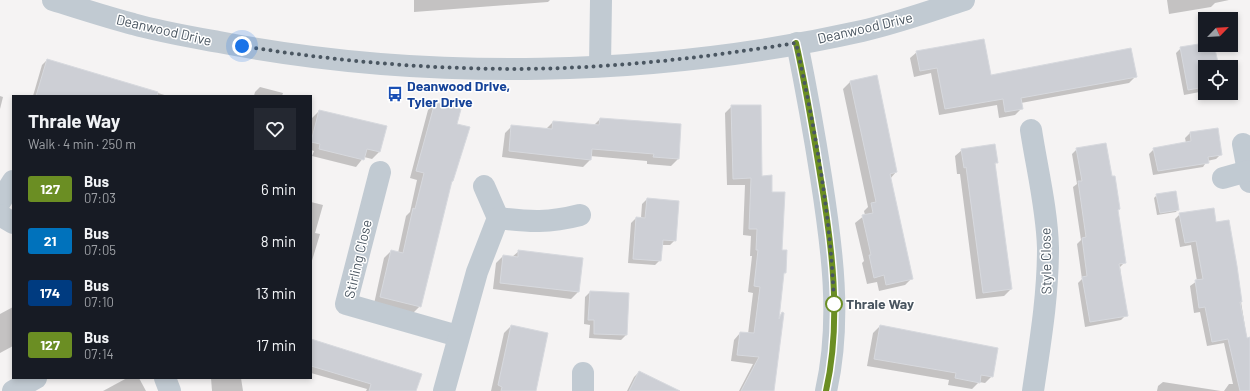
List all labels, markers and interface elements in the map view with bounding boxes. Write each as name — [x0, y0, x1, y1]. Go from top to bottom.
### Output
street label: Deanwood Drive — [816, 8, 914, 47]
street label: Deanwood Drive — [115, 10, 213, 49]
north arrow — [1198, 12, 1238, 52]
map controls — [1198, 12, 1238, 100]
your location — [232, 36, 252, 56]
button: locate — [1198, 60, 1238, 100]
place label: Deanwood Drive, Tyler Drive — [407, 77, 510, 110]
bus stop icon: Deanwood Drive, Tyler Drive — [386, 85, 404, 103]
button: heart — [254, 108, 296, 150]
text: Thrale Way — [28, 109, 120, 132]
text: Walk · 4 min · 250 m — [28, 136, 136, 152]
text: Bus — [84, 172, 109, 190]
text: 127 — [40, 180, 60, 197]
text: 6 min — [261, 180, 296, 198]
text: 07:03 — [84, 190, 116, 206]
street label: Stirling Close — [340, 218, 375, 300]
text: Bus — [84, 224, 109, 242]
street label: Style Close — [1036, 227, 1055, 295]
text: 21 — [44, 232, 56, 249]
text: 8 min — [261, 232, 296, 250]
text: 07:05 — [84, 242, 116, 258]
text: Bus — [84, 276, 109, 294]
text: 174 — [40, 284, 60, 301]
text: 13 min — [256, 284, 296, 302]
text: 07:10 — [84, 294, 114, 310]
marker: Thrale Way — [825, 295, 843, 313]
place label: Thrale Way — [846, 295, 914, 312]
text: Bus — [84, 328, 109, 346]
text: 127 — [40, 336, 60, 353]
text: 17 min — [256, 336, 296, 354]
text: 07:14 — [84, 346, 114, 362]

